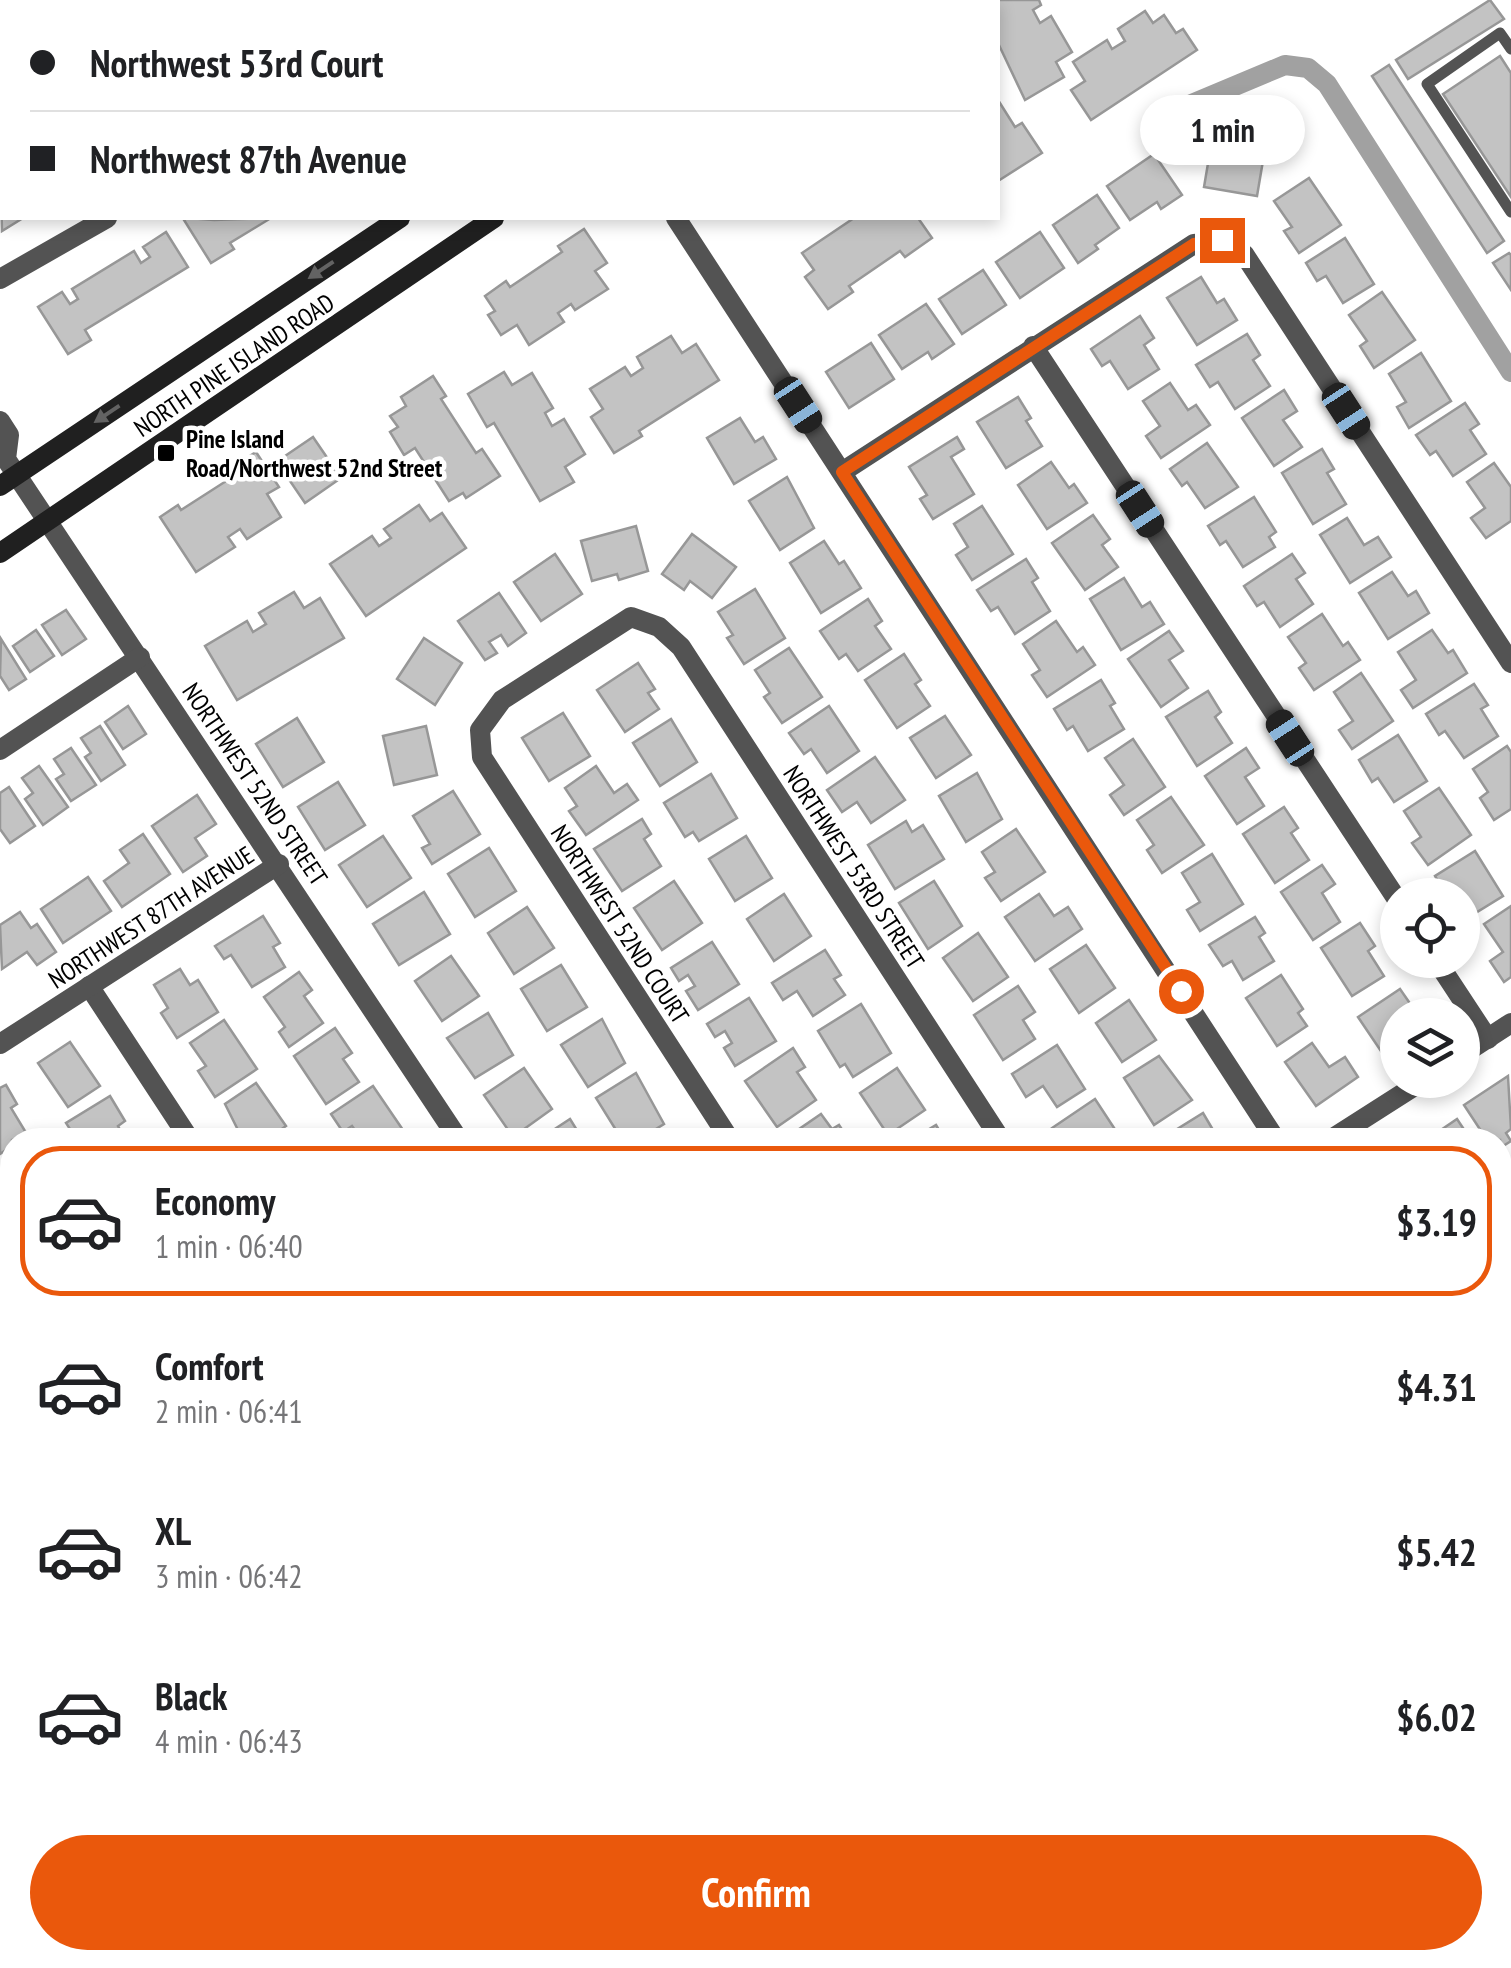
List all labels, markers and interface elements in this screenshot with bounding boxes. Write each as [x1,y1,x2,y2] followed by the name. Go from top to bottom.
[90,38,383,87] text: Northwest 53rd Court
[1140,95,1304,165] callout: 1 min
[1190,109,1255,151] text: 1 min
[90,134,407,183] text: Northwest 87th Avenue
[1200,218,1245,263] route end
[308,261,335,279] one-way arrow
[128,286,340,444] street label: NORTH PINE ISLAND ROAD
[769,372,827,438] car
[1317,378,1375,444] car
[93,404,121,423] one-way arrow
[186,423,443,484] place label: Pine Island Road/Northwest 52nd Street
[155,442,177,464] marker: Pine Island Road/Northwest 52nd Street
[1111,476,1169,542] car
[175,677,335,891] street label: NORTHWEST 52ND STREET
[1261,705,1319,771] car
[776,759,932,975] street label: NORTHWEST 53RD STREET
[544,819,696,1029] street label: NORTHWEST 52ND COURT
[42,839,260,995] street label: NORTHWEST 87TH AVENUE
[1380,878,1480,1098] map controls
[1380,878,1480,978] button: locate
[1159,969,1204,1014] route start
[1380,998,1480,1098] button: layers
[35,1176,125,1266] icon: car
[155,1176,275,1225] text: Economy
[1396,1197,1477,1246] text: $3.19
[155,1225,303,1267] text: 1 min · 06:40
[35,1341,125,1431] icon: car
[155,1341,264,1390] text: Comfort
[1396,1362,1477,1411] text: $4.31
[155,1390,303,1432] text: 2 min · 06:41
[35,1506,125,1596] icon: car
[155,1506,191,1555] text: XL
[1396,1527,1477,1576] text: $5.42
[155,1555,303,1597] text: 3 min · 06:42
[35,1671,125,1761] icon: car
[155,1671,228,1720] text: Black
[1396,1692,1477,1741] text: $6.02
[155,1720,303,1762] text: 4 min · 06:43
[30,1835,1482,1950] button: Confirm

